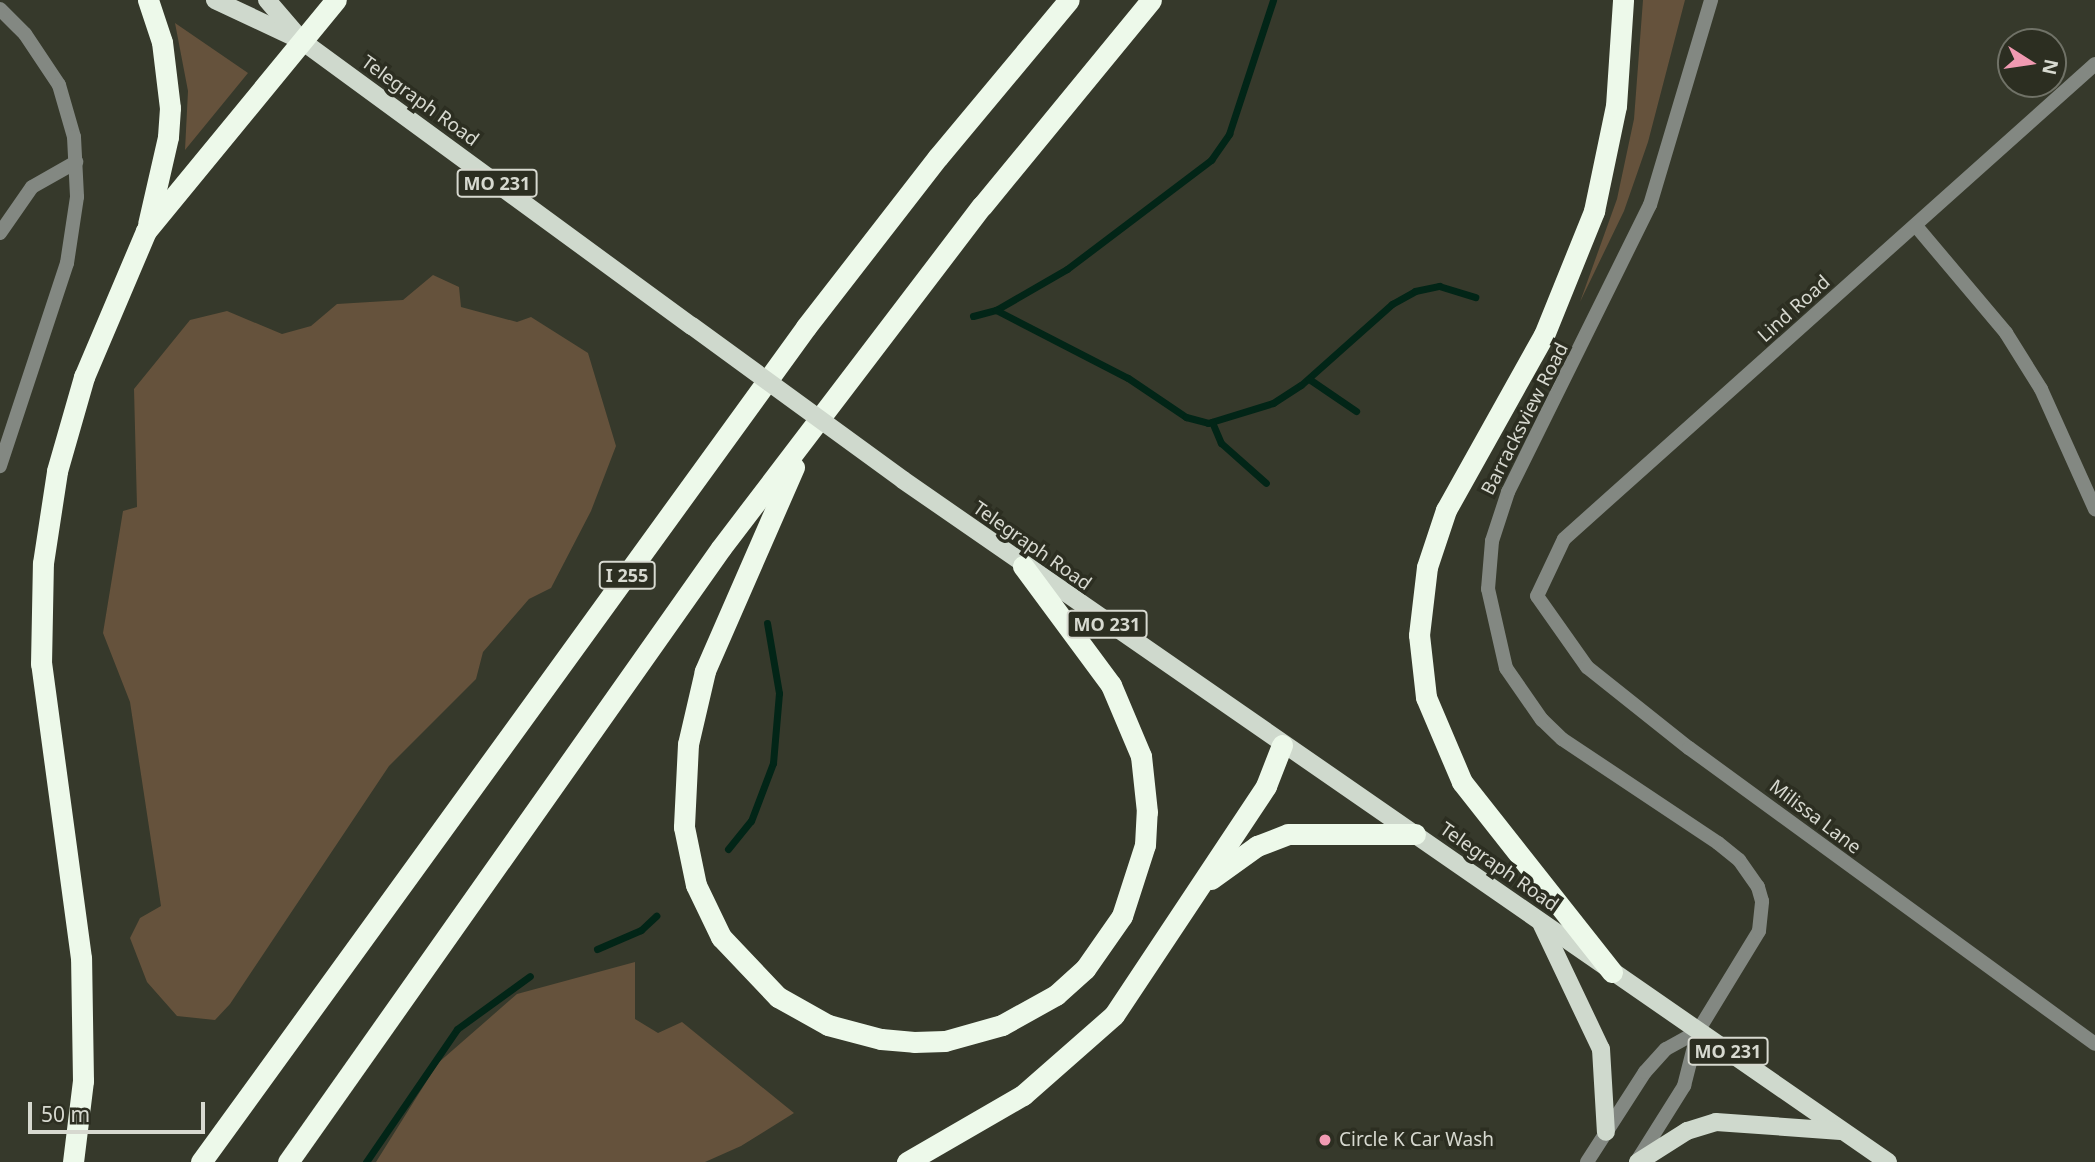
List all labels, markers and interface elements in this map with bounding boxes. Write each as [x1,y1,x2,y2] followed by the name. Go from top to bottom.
[1997,28,2067,98] north arrow
[357,51,483,151] street label: Telegraph Road
[2036,57,2065,77] text: N
[455,168,539,198] road number: MO 231
[1753,271,1835,347] street label: Lind Road
[1477,339,1573,499] street label: Barracksview Road
[968,497,1096,595] street label: Telegraph Road
[597,560,657,590] road number: I 255
[1065,610,1149,638] road number: MO 231
[1765,775,1865,859] street label: Milissa Lane
[1435,818,1563,916] street label: Telegraph Road
[1686,1036,1770,1066] road number: MO 231
[32,1088,208,1132] scale bar
[41,1100,90,1128] text: 50 m
[1339,1129,1494,1151] place label: Circle K Car Wash
[1317,1132,1333,1148] marker: Circle K Car Wash

